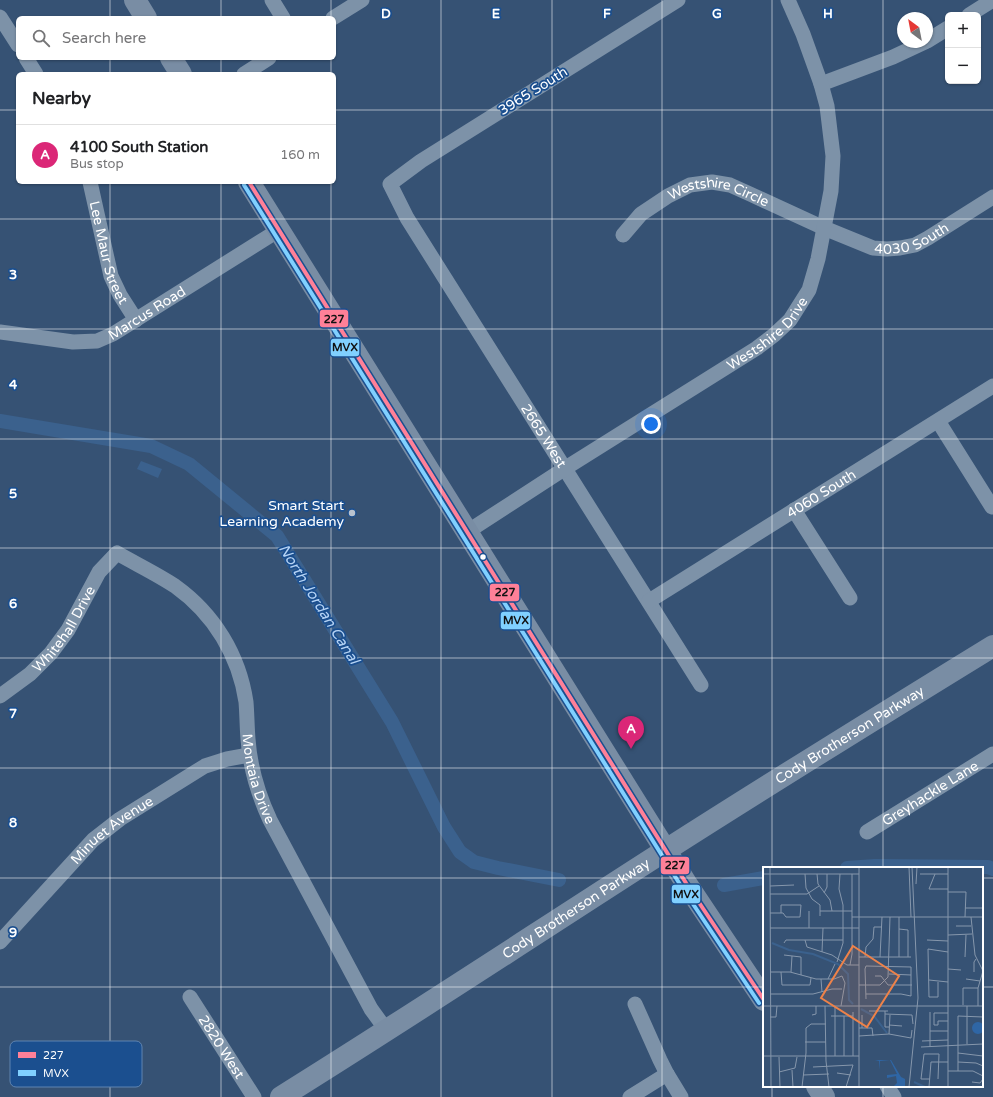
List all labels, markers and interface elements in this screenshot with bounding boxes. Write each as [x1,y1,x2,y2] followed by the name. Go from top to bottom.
[381,6,391,22] text: D
[492,6,500,22] text: E
[603,6,611,22] text: F
[712,6,722,22] text: G
[823,6,833,22] text: H
[897,12,933,48] north arrow
[945,12,981,84] map controls
[945,12,981,48] button: +
[16,16,336,60] search box
[30,27,52,49] icon: search
[62,29,146,47] text: Search here
[945,48,981,84] button: −
[495,63,571,119] street label: 3965 South
[32,88,91,109] text: Nearby
[70,138,208,156] text: 4100 South Station
[40,147,50,163] text: A
[280,147,320,163] text: 160 m
[70,156,124,172] text: Bus stop
[665,173,772,210] street label: Westshire Circle
[86,199,132,308] street label: Lee Maur Street
[874,219,952,258] street label: 4030 South
[9,267,17,283] text: 3
[105,282,189,343] street label: Marcus Road
[723,293,811,373] street label: Westshire Drive
[319,309,349,328] line badge: 227
[324,313,344,326] text: 227
[330,338,360,357] line badge: MVX
[332,341,359,354] text: MVX
[9,377,18,393] text: 4
[518,400,571,471] street label: 2665 West
[641,414,661,434] your location
[783,465,859,521] street label: 4060 South
[9,486,17,502] text: 5
[219,497,345,530] place label: Smart Start Learning Academy
[347,508,357,518] marker: Smart Start Learning Academy
[275,541,364,669] water label: North Jordan Canal
[478,552,488,562] unlabelled marker
[28,583,99,676] street label: Whitehall Drive
[489,583,520,602] line badge: 227
[495,586,515,599] text: 227
[9,596,17,612] text: 6
[500,611,531,630] line badge: MVX
[503,614,530,627] text: MVX
[772,682,927,787] street label: Cody Brotherson Parkway
[9,706,17,722] text: 7
[618,716,644,749] pin: A
[239,733,279,826] street label: Montaia Drive
[879,757,981,829] street label: Greyhackle Lane
[67,792,156,868] street label: Minuet Avenue
[9,815,17,831] text: 8
[499,854,653,962] street label: Cody Brotherson Parkway
[660,856,690,875] line badge: 227
[665,859,685,872] text: 227
[763,867,983,1087] inset map
[671,884,701,904] line badge: MVX
[673,888,700,901] text: MVX
[9,925,17,941] text: 9
[195,1012,249,1082] street label: 2820 West
[10,1041,142,1087] legend
[43,1049,64,1062] text: 227
[43,1067,69,1080] text: MVX

